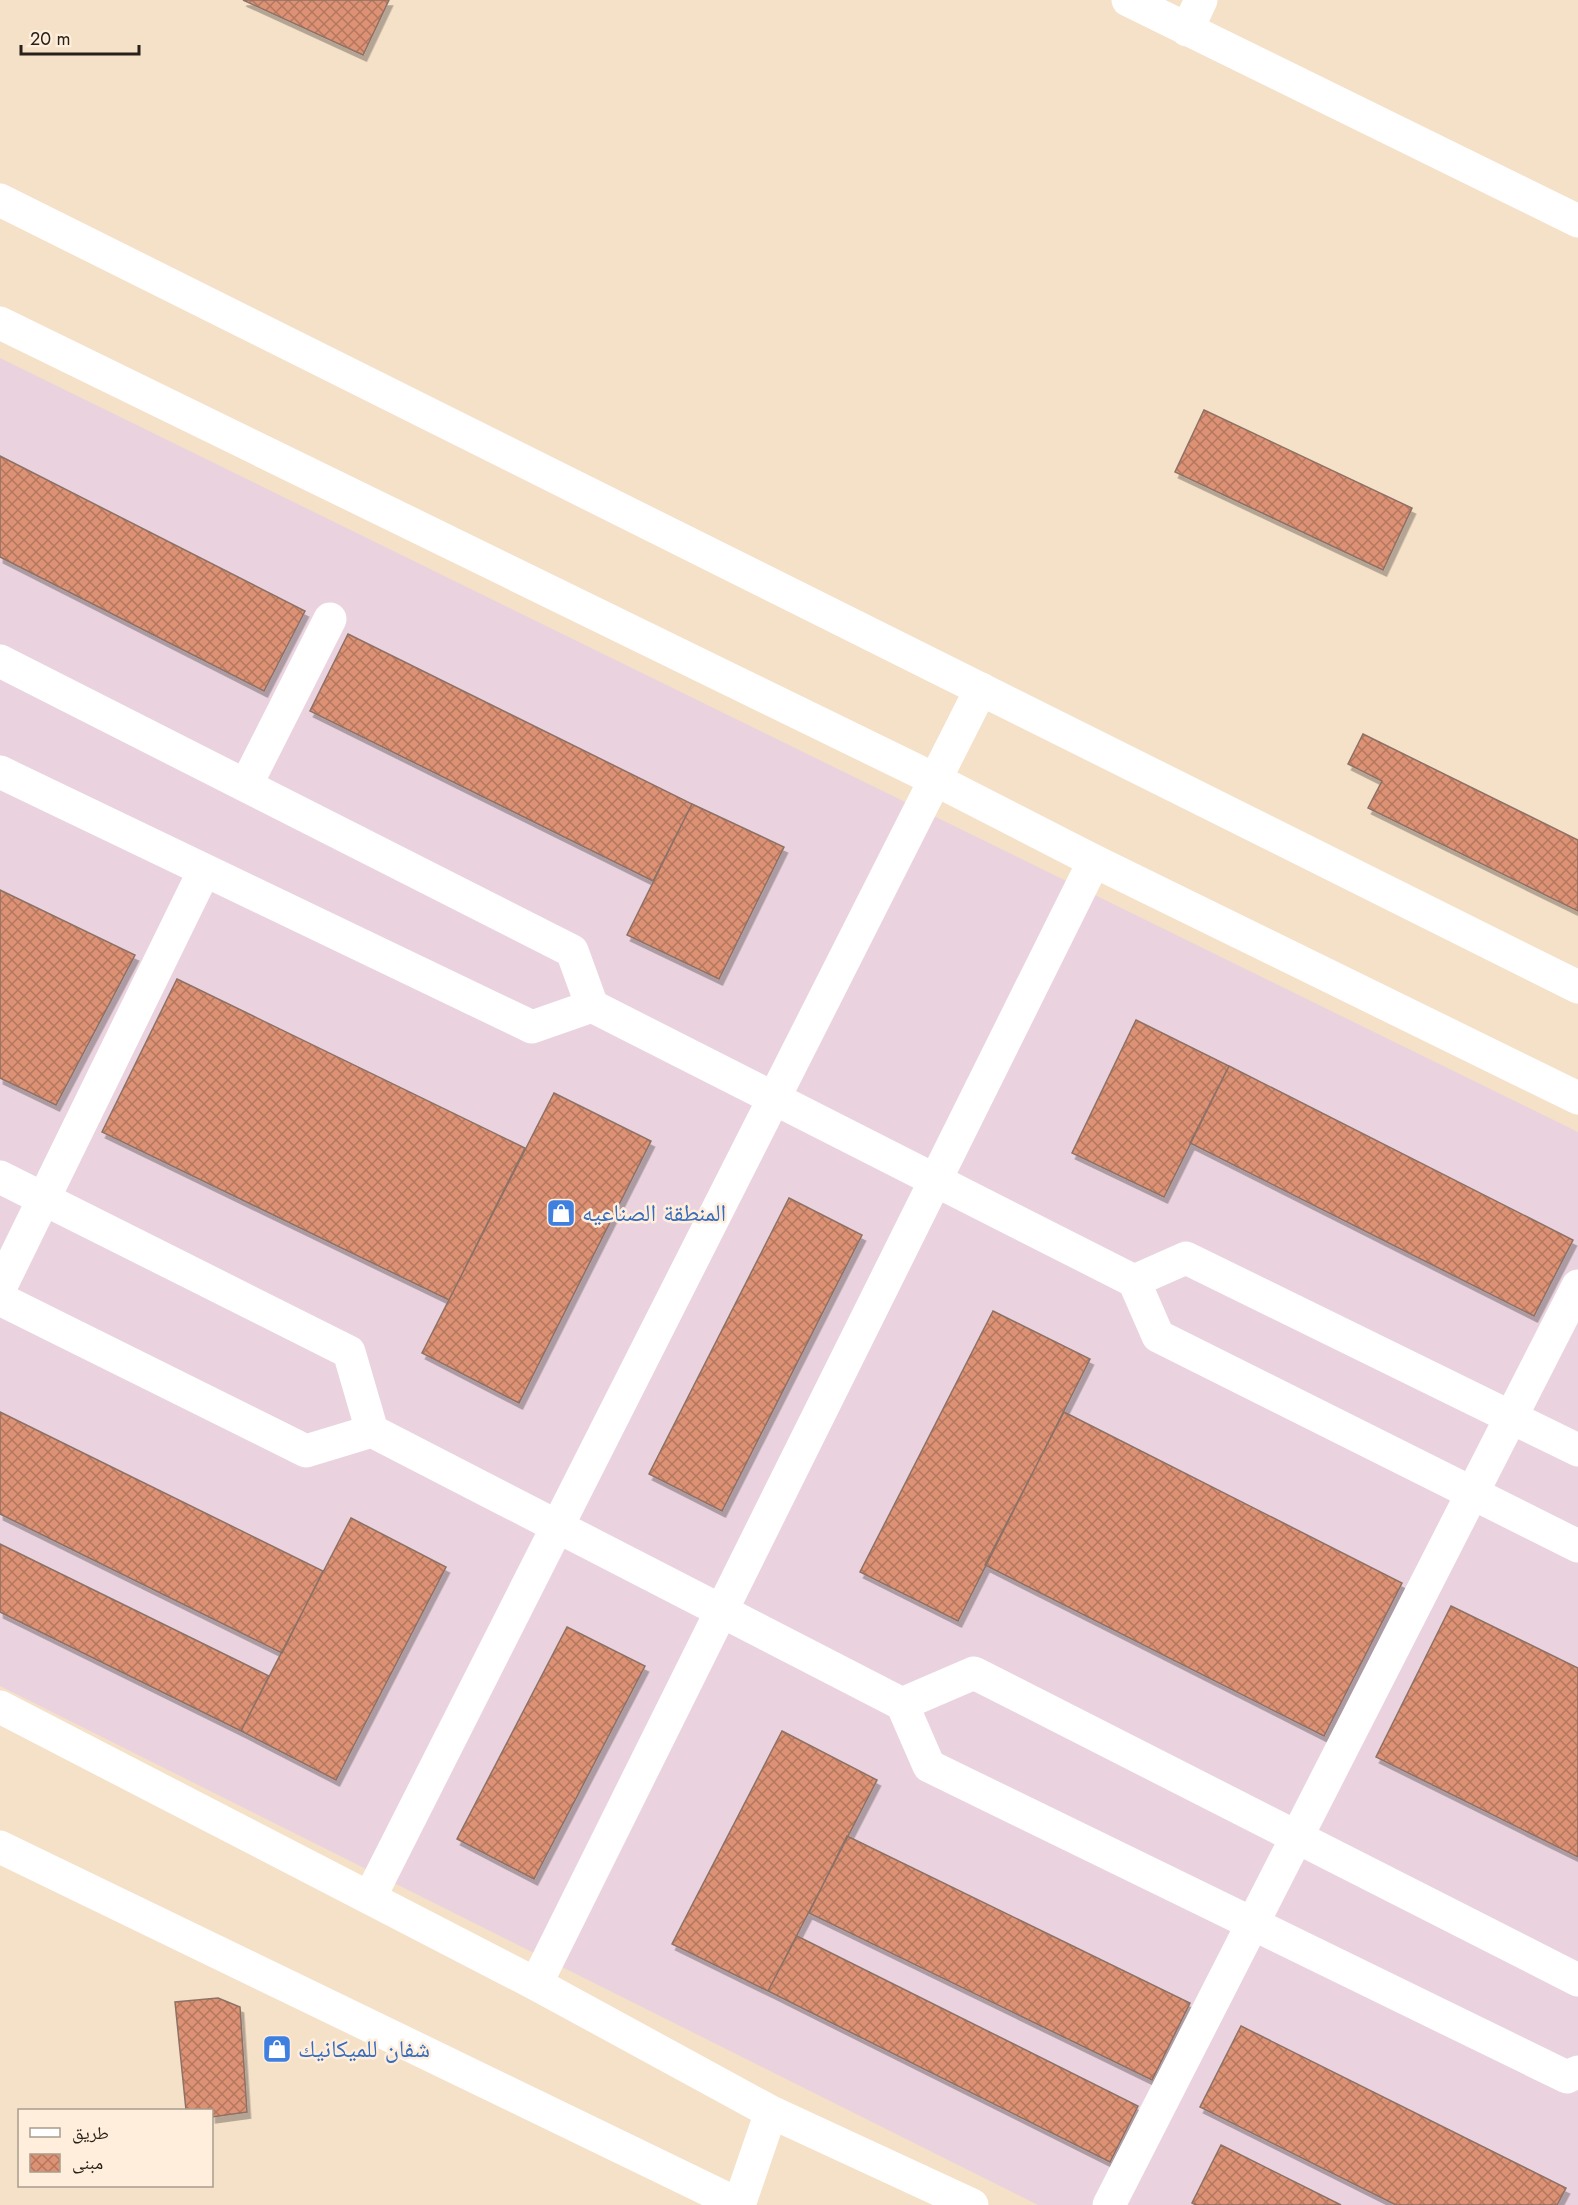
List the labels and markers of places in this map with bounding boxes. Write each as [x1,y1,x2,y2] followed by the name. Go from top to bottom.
[582,1195,726,1230] place label: المنطقة الصناعيه
[545,1197,577,1229] shop icon: المنطقة الصناعيه
[298,2031,430,2066] place label: شفان للميكانيك
[261,2033,293,2065] shop icon: شفان للميكانيك

